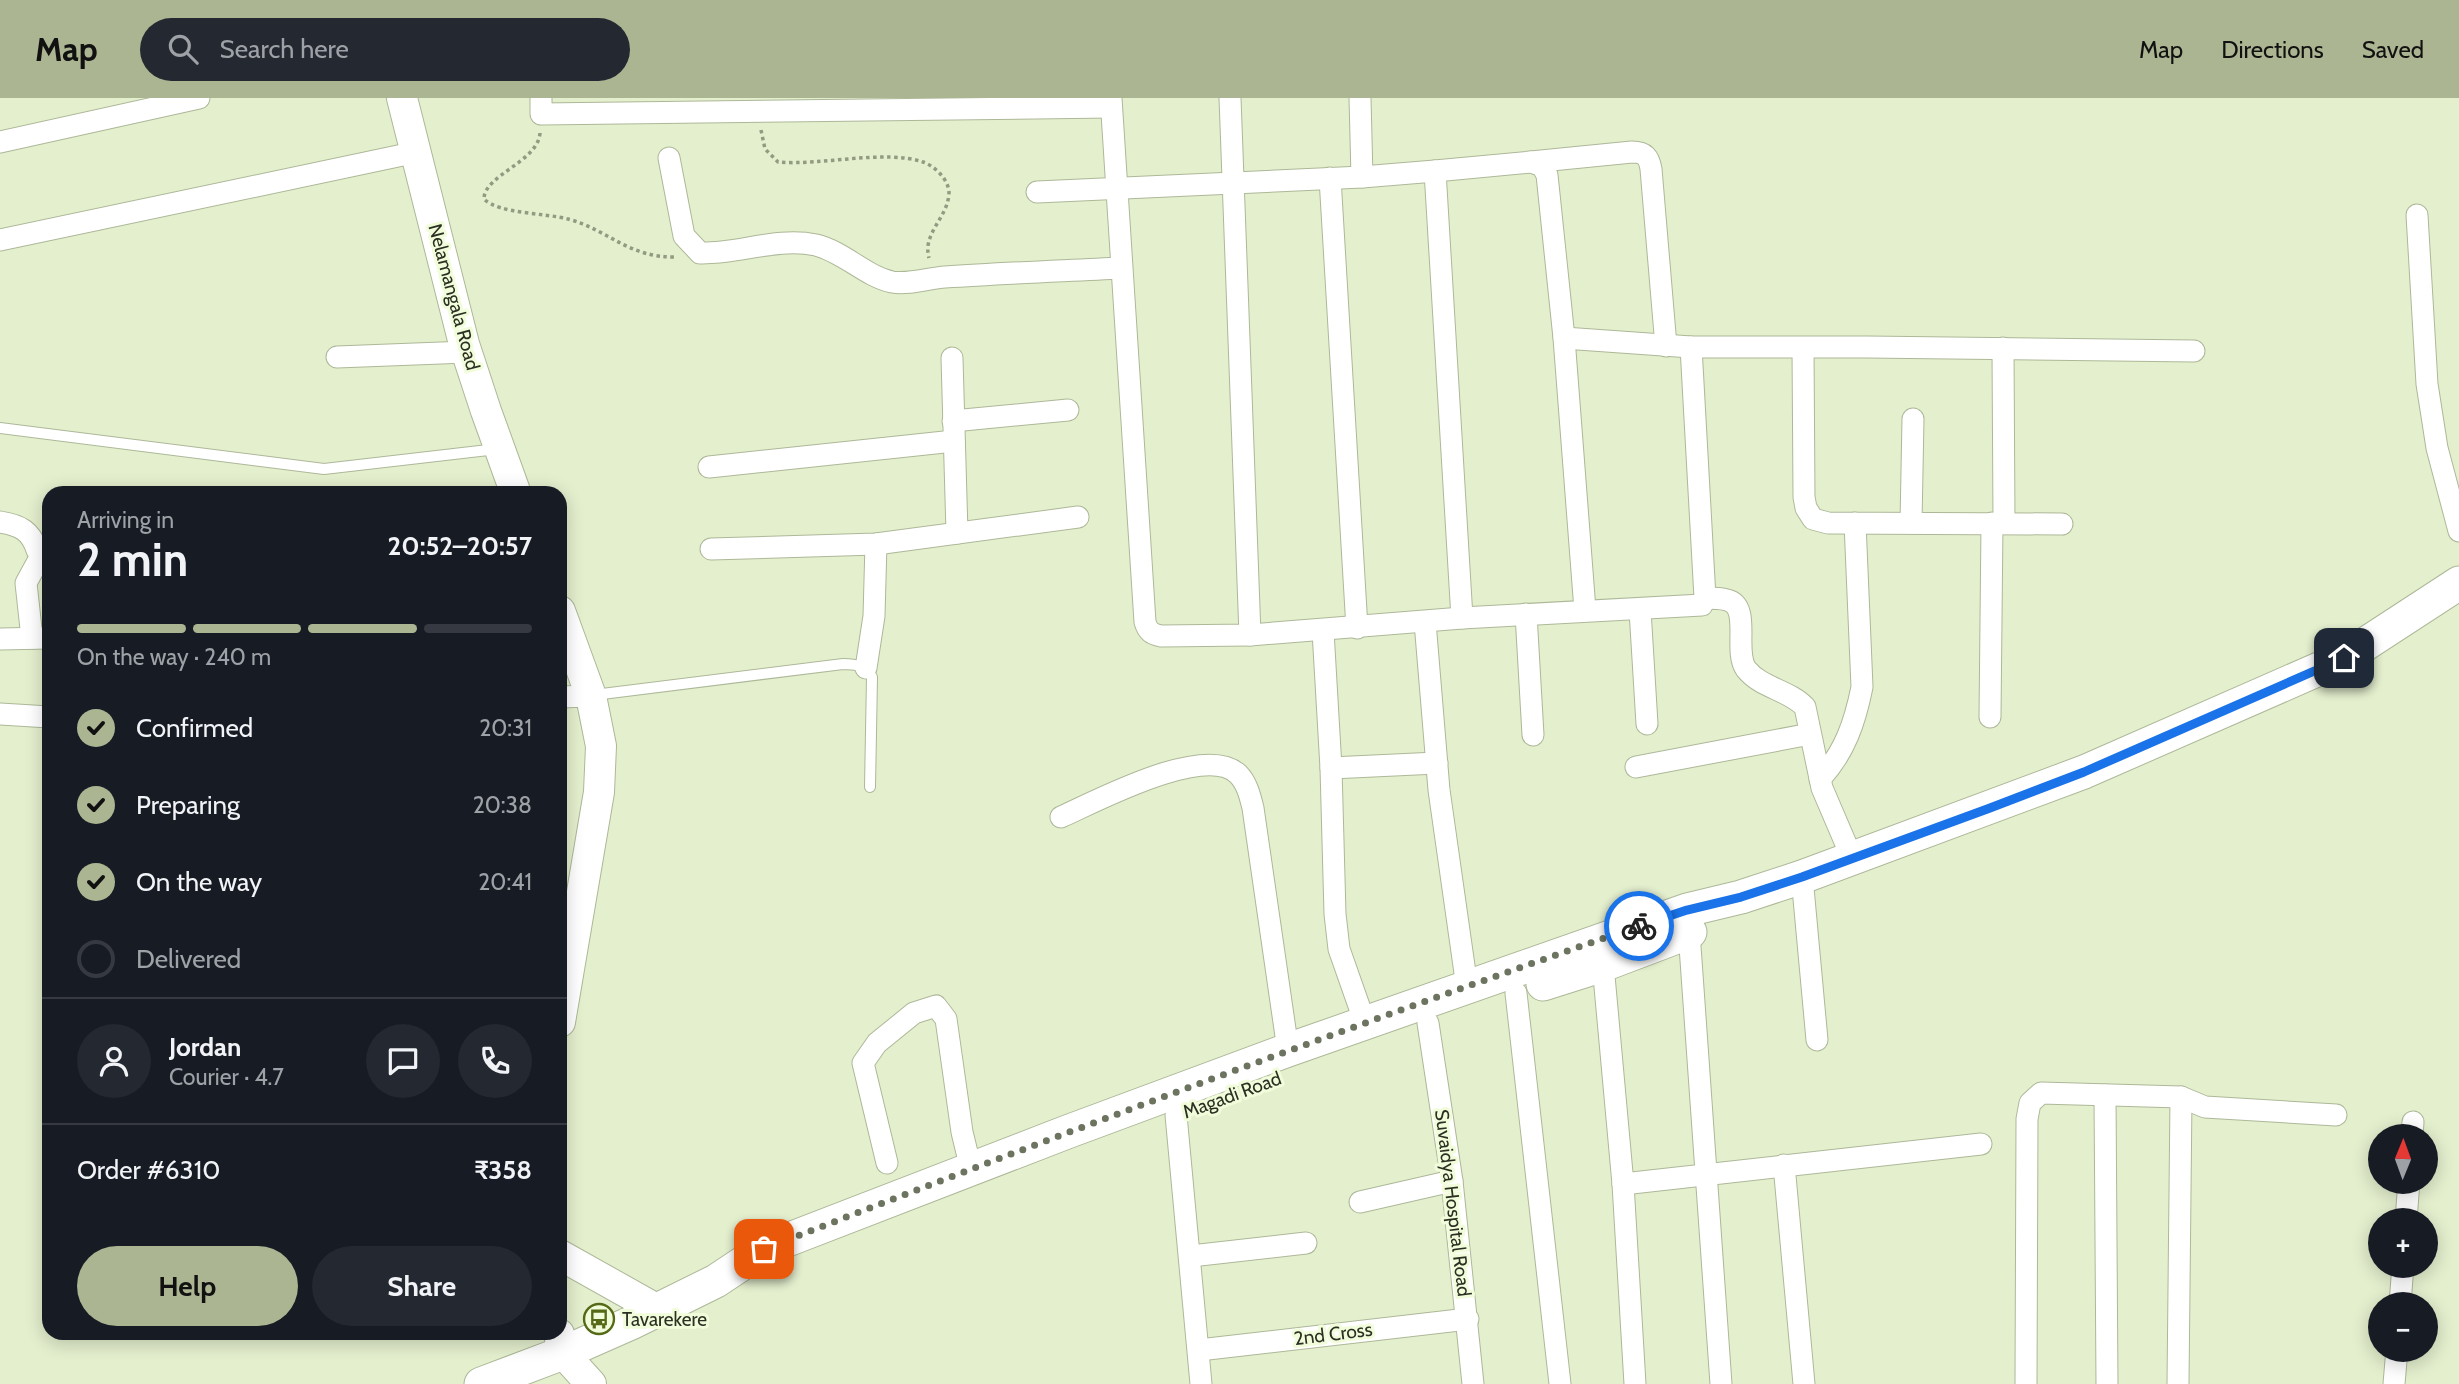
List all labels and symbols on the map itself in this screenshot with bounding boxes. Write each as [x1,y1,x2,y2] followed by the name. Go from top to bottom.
[423,221,485,373] street label: Nelamangala Road
[2314,628,2374,688] pin
[1604,891,1674,961] courier
[1180,1067,1284,1123] street label: Magadi Road
[1430,1108,1476,1298] street label: Suvaidya Hospital Road
[2368,1124,2438,1194] north arrow
[734,1219,794,1279] pin
[582,1302,616,1336] bus stop icon: Tavarekere
[622,1308,707,1331] place label: Tavarekere
[1292,1318,1374,1350] street label: 2nd Cross

